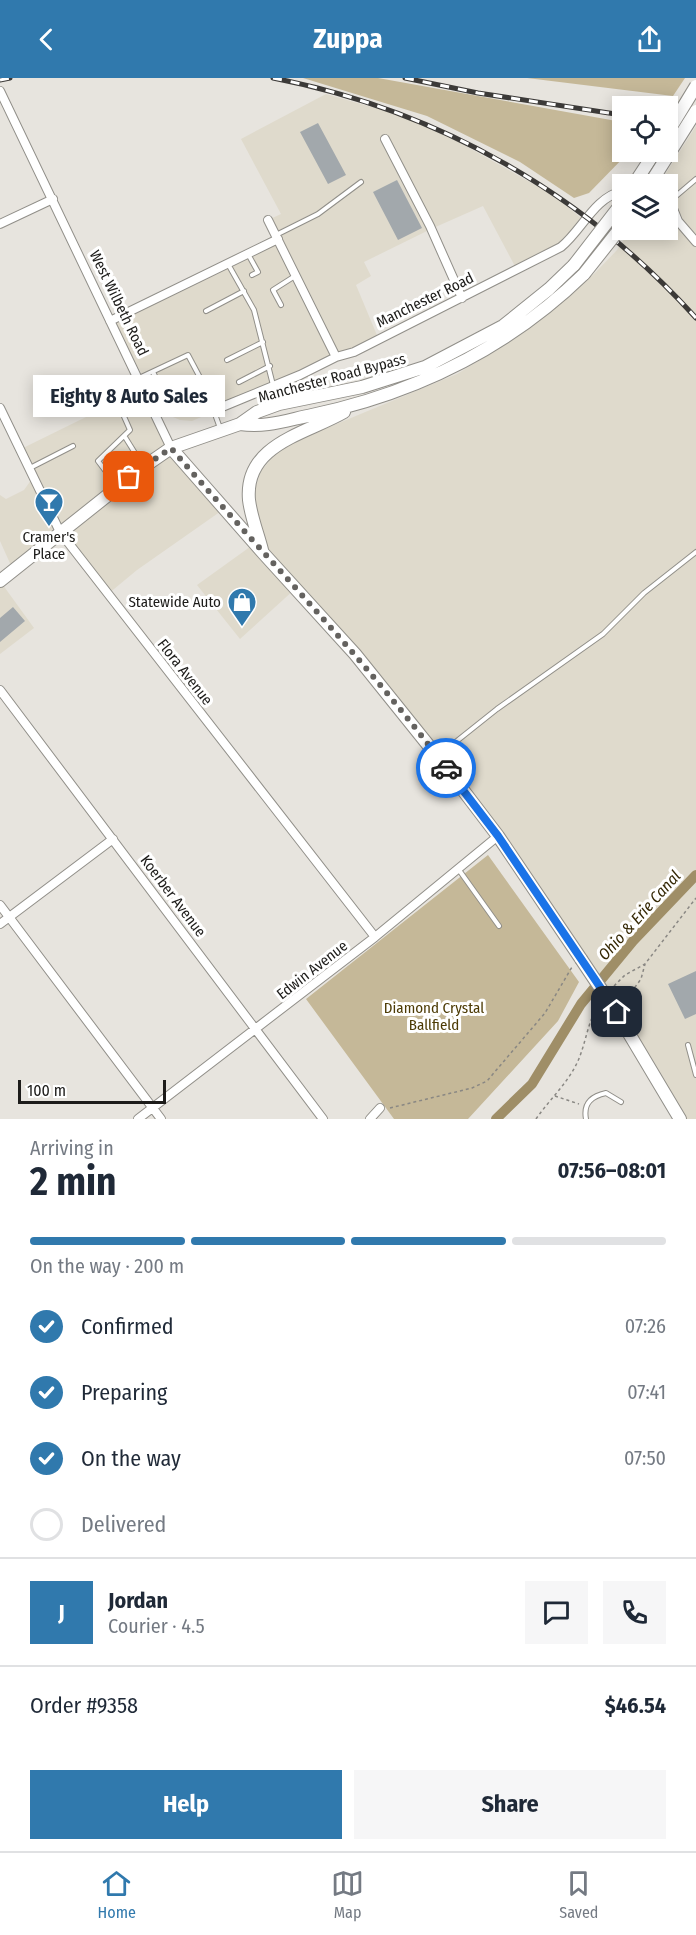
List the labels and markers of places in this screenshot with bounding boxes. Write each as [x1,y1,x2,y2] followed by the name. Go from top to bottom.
[33,375,225,417] callout: Eighty 8 Auto Sales
[103,451,154,502] pin
[33,486,65,528] bar icon: Cramer's Place
[22,528,76,563] place label: Cramer's Place
[226,586,258,628] shop icon: Statewide Auto
[128,593,221,611] place label: Statewide Auto
[591,986,642,1037] pin

